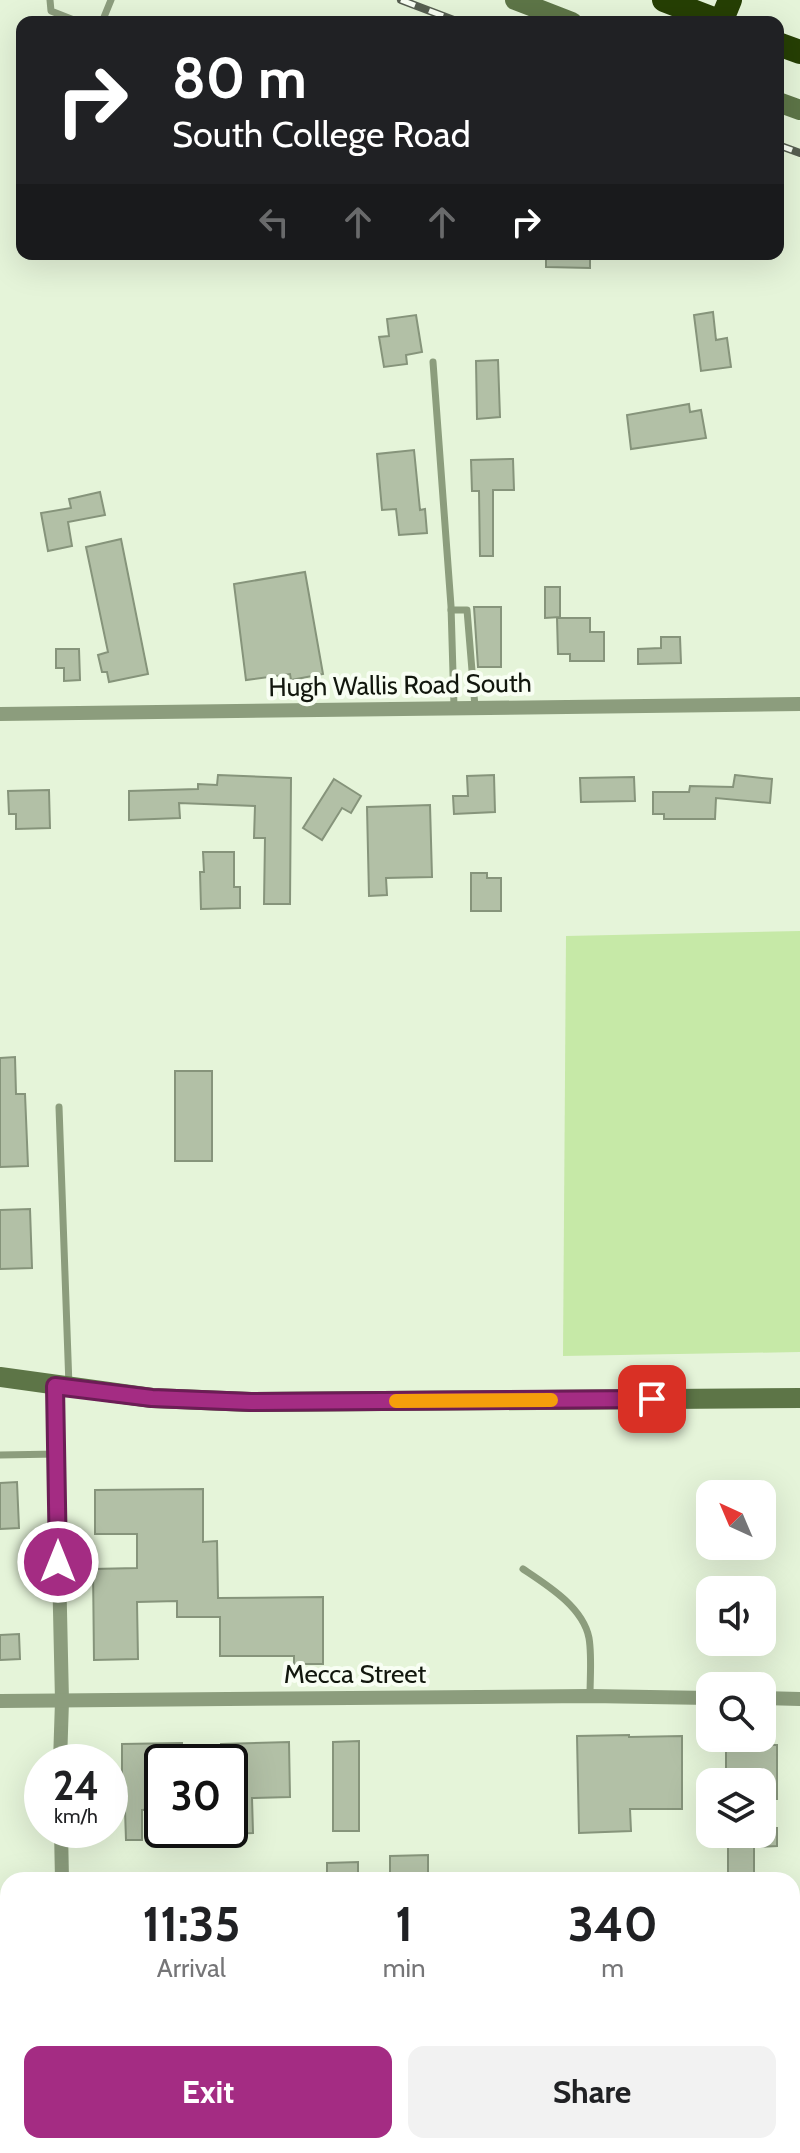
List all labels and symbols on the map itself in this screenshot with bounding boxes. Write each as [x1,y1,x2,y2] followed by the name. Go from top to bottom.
[268,667,532,703] street label: Hugh Wallis Road South
[618,1365,686,1433] pin
[696,1480,776,1560] north arrow
[16,1520,100,1604] position arrow
[284,1658,427,1690] street label: Mecca Street
[144,1744,248,1848] speed limit sign: 30

